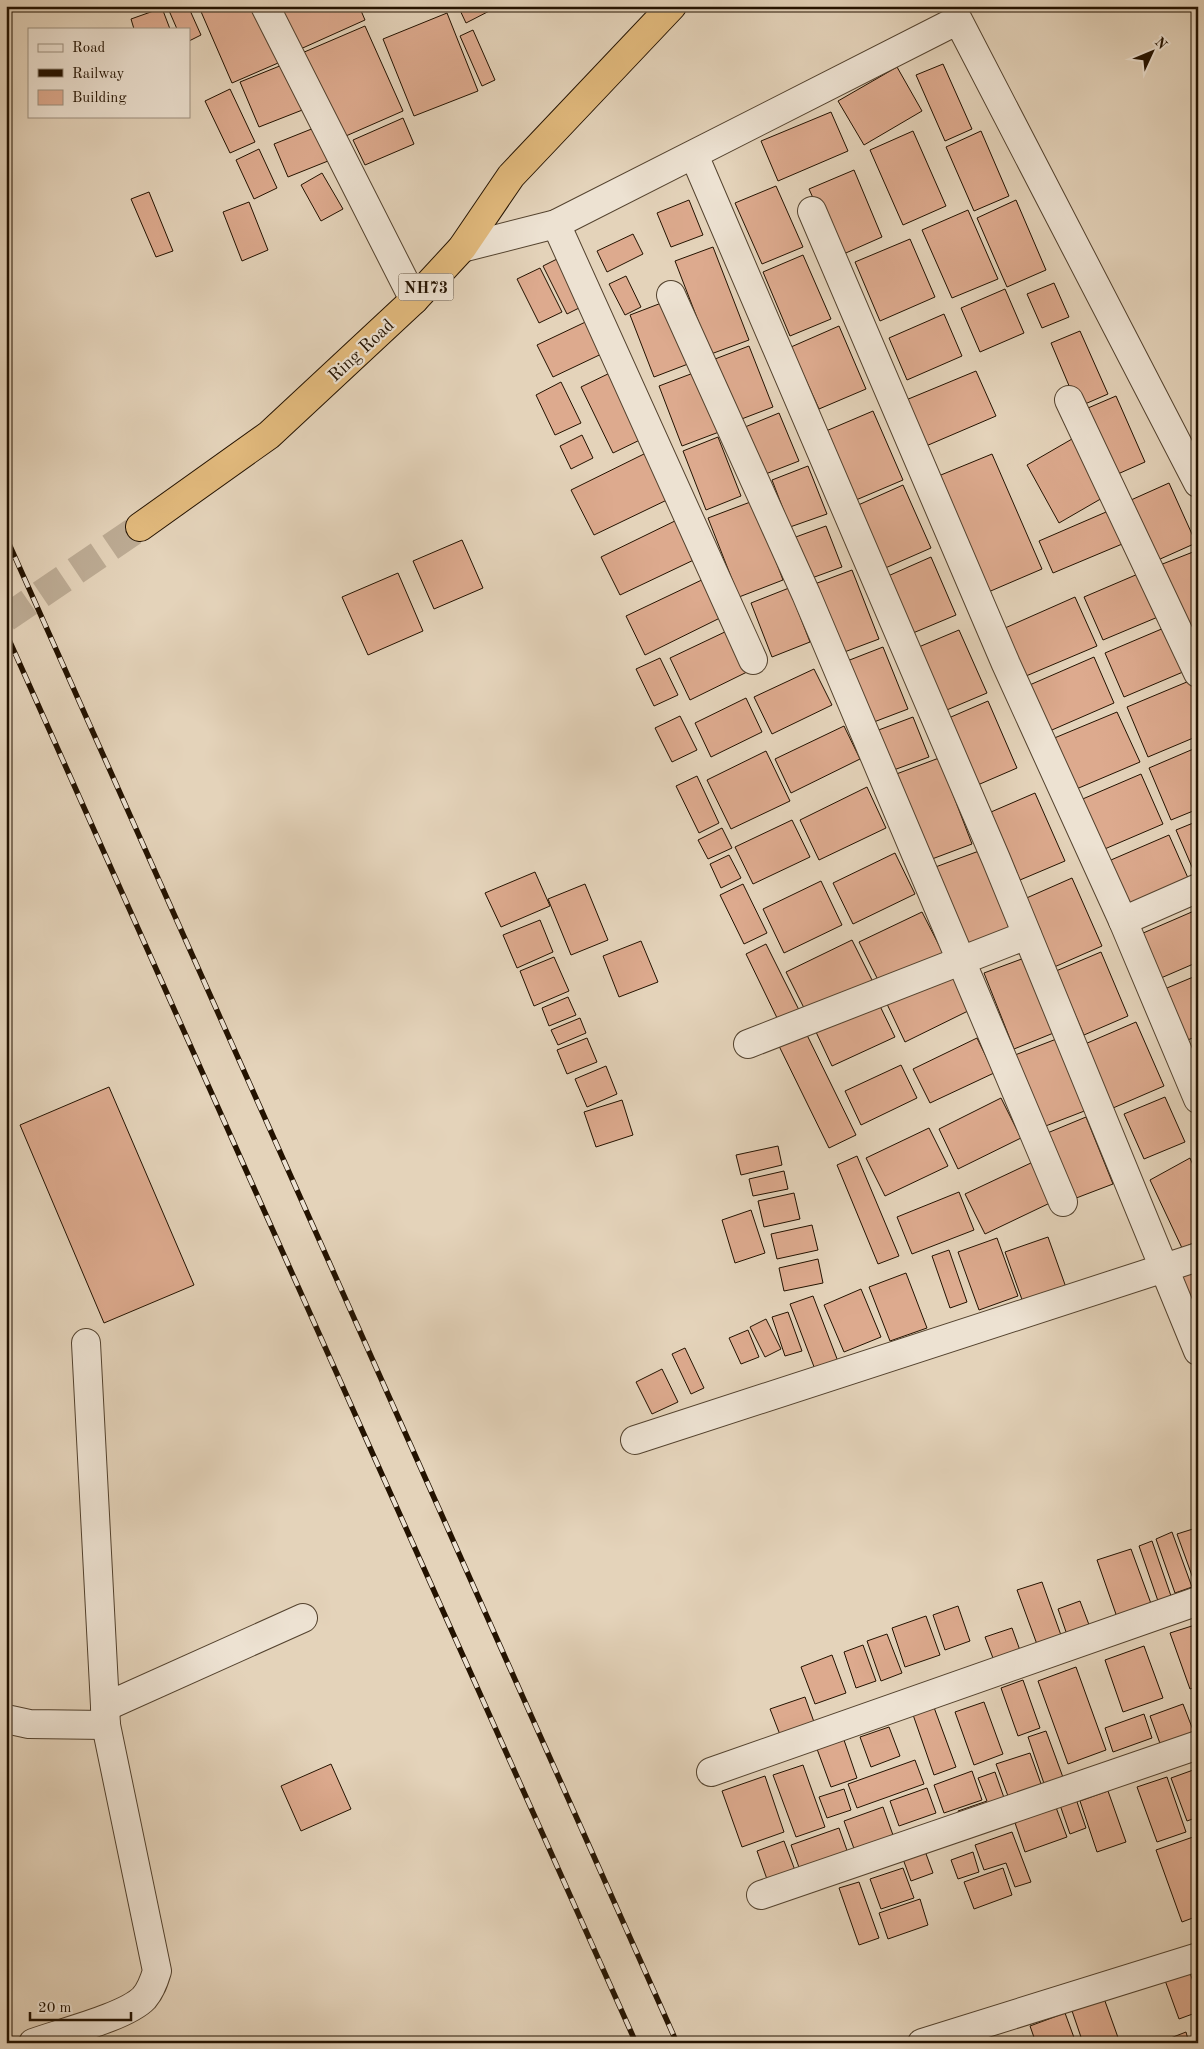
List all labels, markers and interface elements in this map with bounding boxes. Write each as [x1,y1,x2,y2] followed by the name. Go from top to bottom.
[28,28,190,118] legend
[1126,28,1176,78] north arrow
[1152,35,1170,53] text: N
[72,41,106,56] text: Road
[72,67,125,82] text: Railway
[72,91,127,106] text: Building
[398,274,454,300] road number: NH73
[325,316,398,385] street label: Ring Road
[30,1989,131,2021] scale bar
[38,2001,72,2016] text: 20 m

